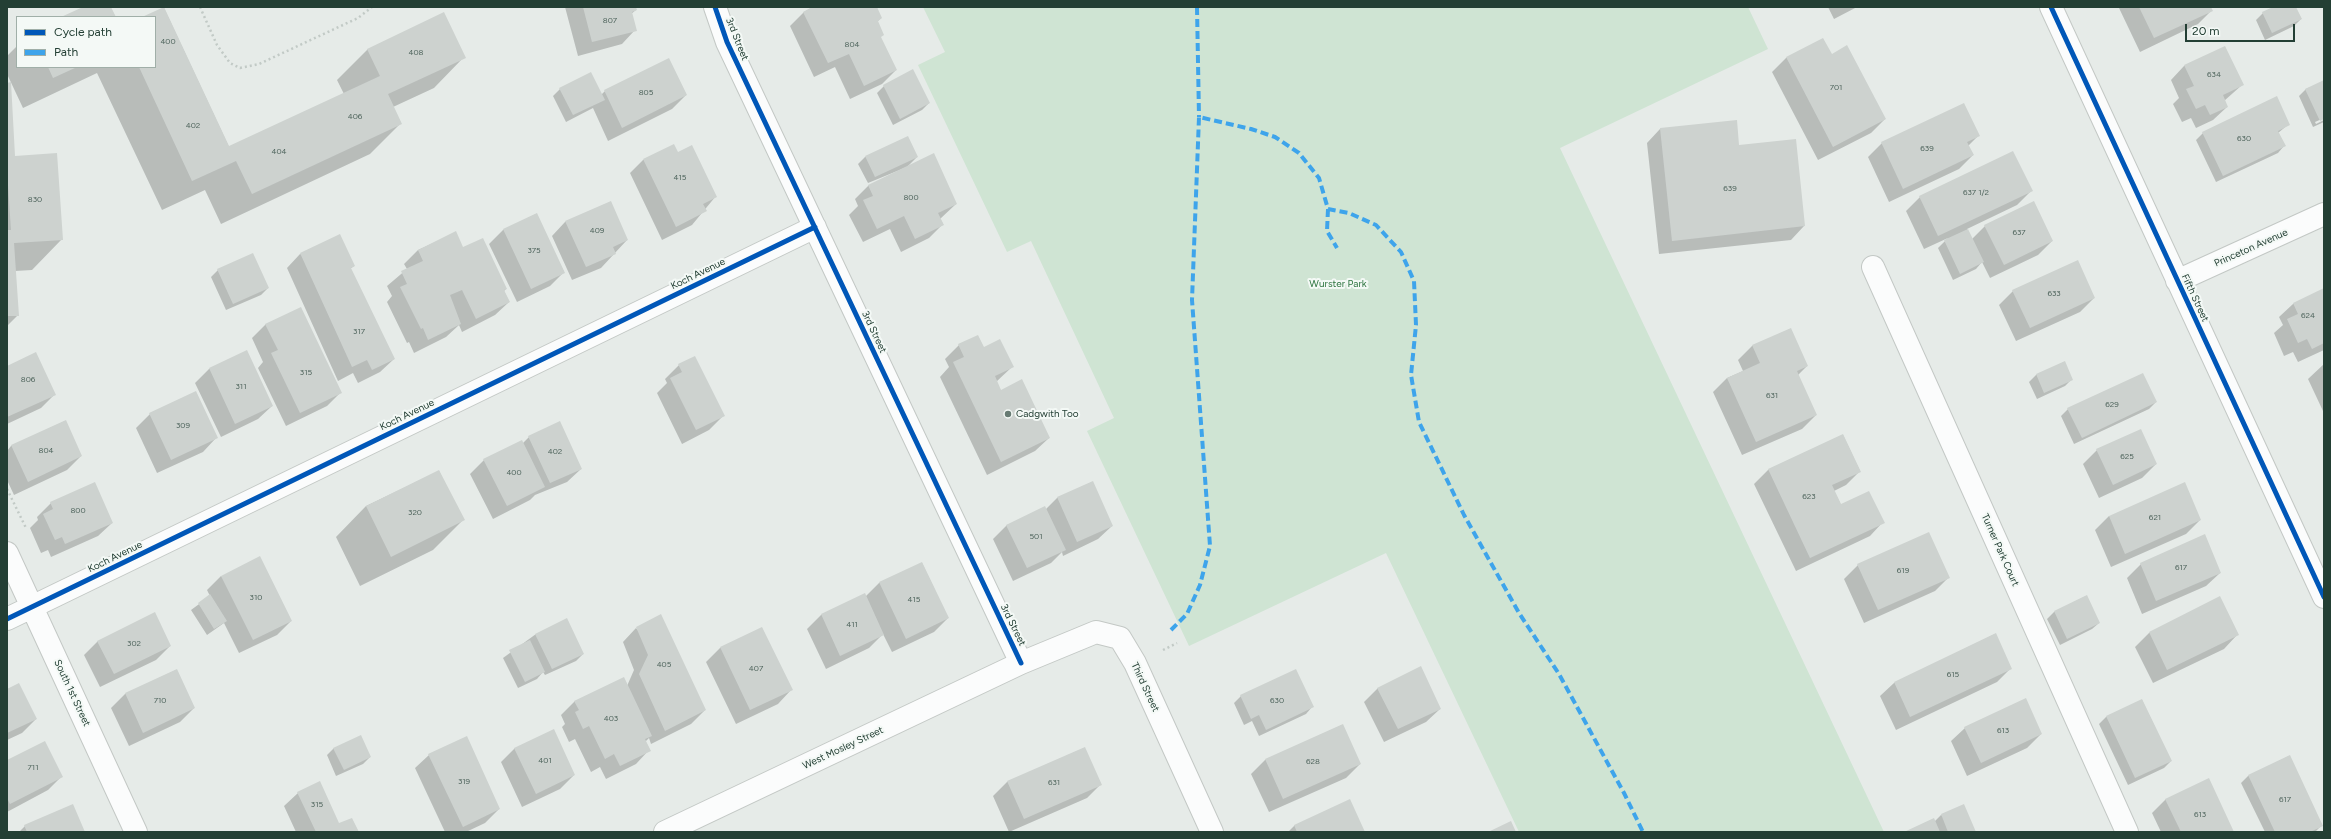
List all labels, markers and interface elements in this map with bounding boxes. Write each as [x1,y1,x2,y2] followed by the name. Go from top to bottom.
[16,16,156,68] legend
[603,16,617,26] house number: 807
[723,16,751,62] street label: 3rd Street
[2187,16,2297,42] scale bar
[2192,24,2220,38] text: 20 m
[54,25,112,39] text: Cycle path
[160,37,176,47] house number: 400
[844,40,860,50] house number: 804
[54,45,78,59] text: Path
[408,48,424,58] house number: 408
[2207,70,2221,80] house number: 634
[1830,83,1842,93] house number: 701
[639,88,653,98] house number: 805
[348,112,362,122] house number: 406
[186,121,200,131] house number: 402
[2237,134,2251,144] house number: 630
[1920,144,1934,154] house number: 639
[271,147,287,157] house number: 404
[674,173,686,183] house number: 415
[1723,184,1737,194] house number: 639
[1963,188,1989,198] house number: 637 1/2
[903,193,919,203] house number: 800
[28,195,42,205] house number: 830
[590,226,604,236] house number: 409
[2212,226,2290,270] street label: Princeton Avenue
[2012,228,2026,238] house number: 637
[527,246,541,256] house number: 375
[669,256,727,292] street label: Koch Avenue
[2179,272,2211,324] street label: Fifth Street
[1309,278,1367,290] park label: Wurster Park
[2047,289,2061,299] house number: 633
[859,309,889,355] street label: 3rd Street
[2301,311,2315,321] house number: 624
[353,327,365,337] house number: 317
[300,368,312,378] house number: 315
[21,375,35,385] house number: 806
[236,382,246,392] house number: 311
[1766,391,1778,401] house number: 631
[378,397,436,433] street label: Koch Avenue
[2105,400,2119,410] house number: 629
[1016,408,1079,420] place label: Cadgwith Too
[1003,409,1013,419] marker: Cadgwith Too
[176,421,190,431] house number: 309
[38,446,54,456] house number: 804
[548,447,562,457] house number: 402
[2120,452,2134,462] house number: 625
[506,468,522,478] house number: 400
[1802,492,1816,502] house number: 623
[70,506,86,516] house number: 800
[408,508,422,518] house number: 320
[1979,512,2021,588] street label: Turner Park Court
[2149,513,2161,523] house number: 621
[1029,532,1043,542] house number: 501
[86,539,144,575] street label: Koch Avenue
[2175,563,2187,573] house number: 617
[1897,566,1909,576] house number: 619
[250,593,262,603] house number: 310
[908,595,920,605] house number: 415
[998,602,1028,648] street label: 3rd Street
[846,620,858,630] house number: 411
[127,639,141,649] house number: 302
[51,658,93,728] street label: South 1st Street
[657,660,671,670] house number: 405
[1128,660,1162,714] street label: Third Street
[749,664,763,674] house number: 407
[1947,670,1959,680] house number: 615
[154,696,166,706] house number: 710
[1270,696,1284,706] house number: 630
[604,714,618,724] house number: 403
[801,724,885,772] street label: West Mosley Street
[1997,726,2009,736] house number: 613
[538,756,552,766] house number: 401
[1306,757,1320,767] house number: 628
[28,763,38,773] house number: 711
[458,777,470,787] house number: 319
[1048,778,1060,788] house number: 631
[2279,795,2291,805] house number: 617
[311,800,323,810] house number: 315
[2194,810,2206,820] house number: 613

